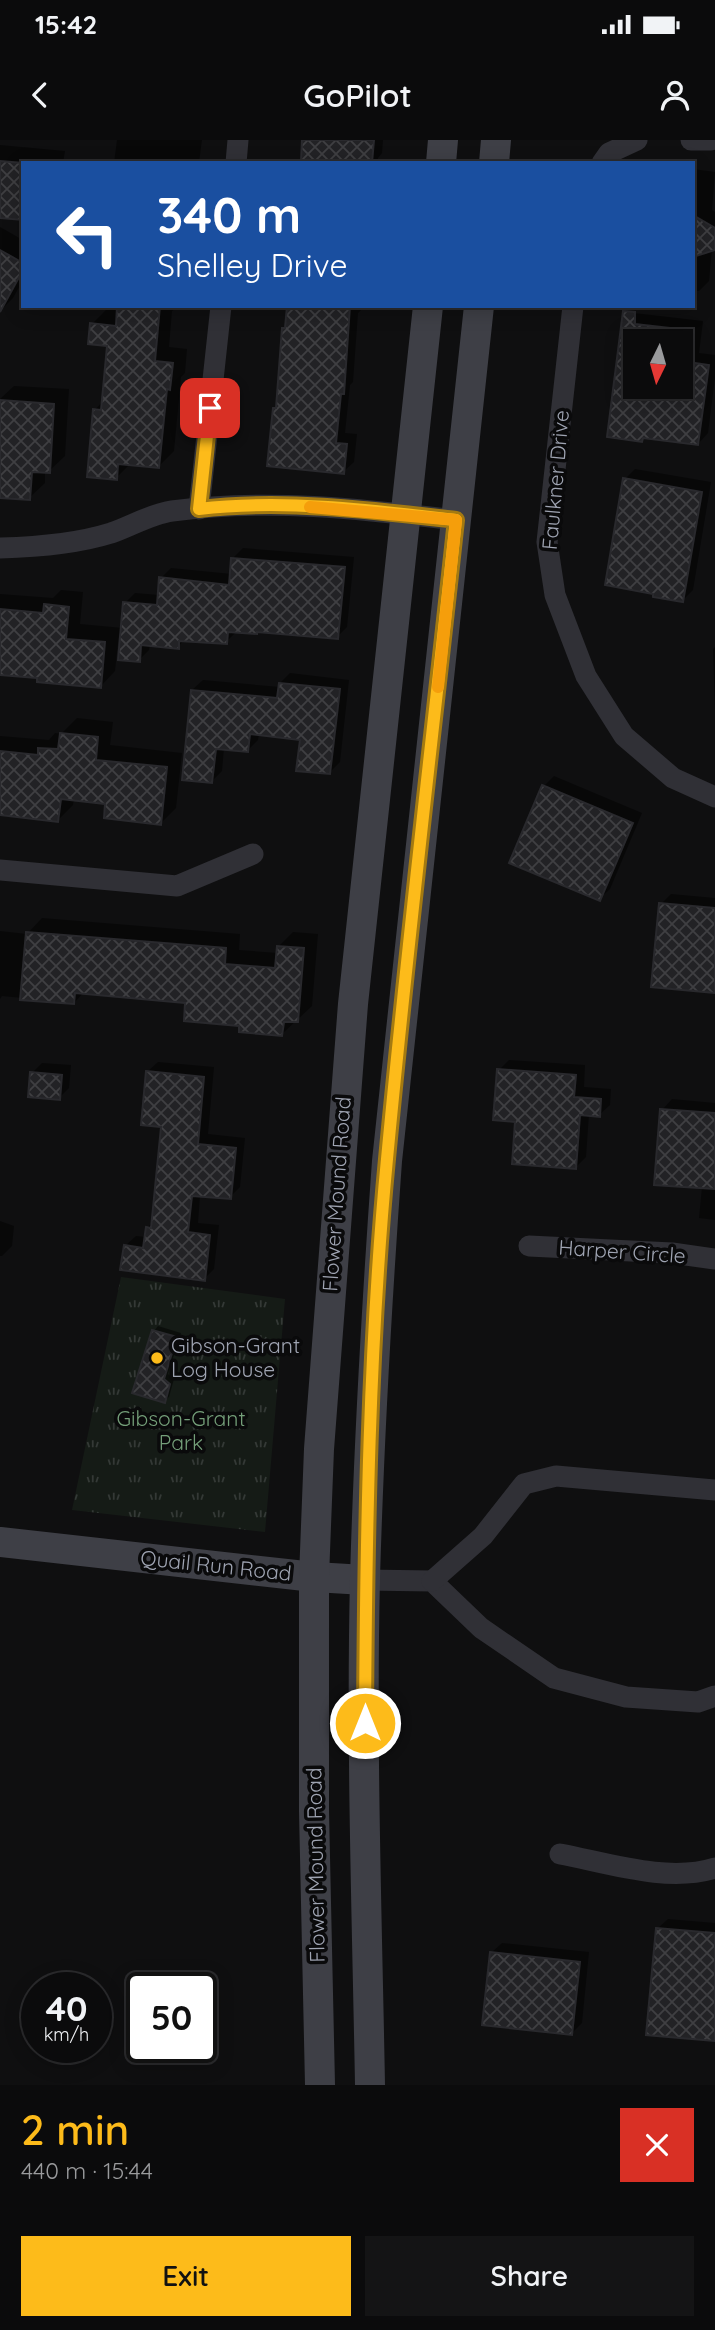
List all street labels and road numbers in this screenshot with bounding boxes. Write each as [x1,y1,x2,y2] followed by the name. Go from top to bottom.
[536,409,574,551] street label: Faulkner Drive
[316,1096,356,1292] street label: Flower Mound Road
[558,1234,687,1268] street label: Harper Circle
[139,1544,293,1586] street label: Quail Run Road
[300,1767,330,1963] street label: Flower Mound Road

